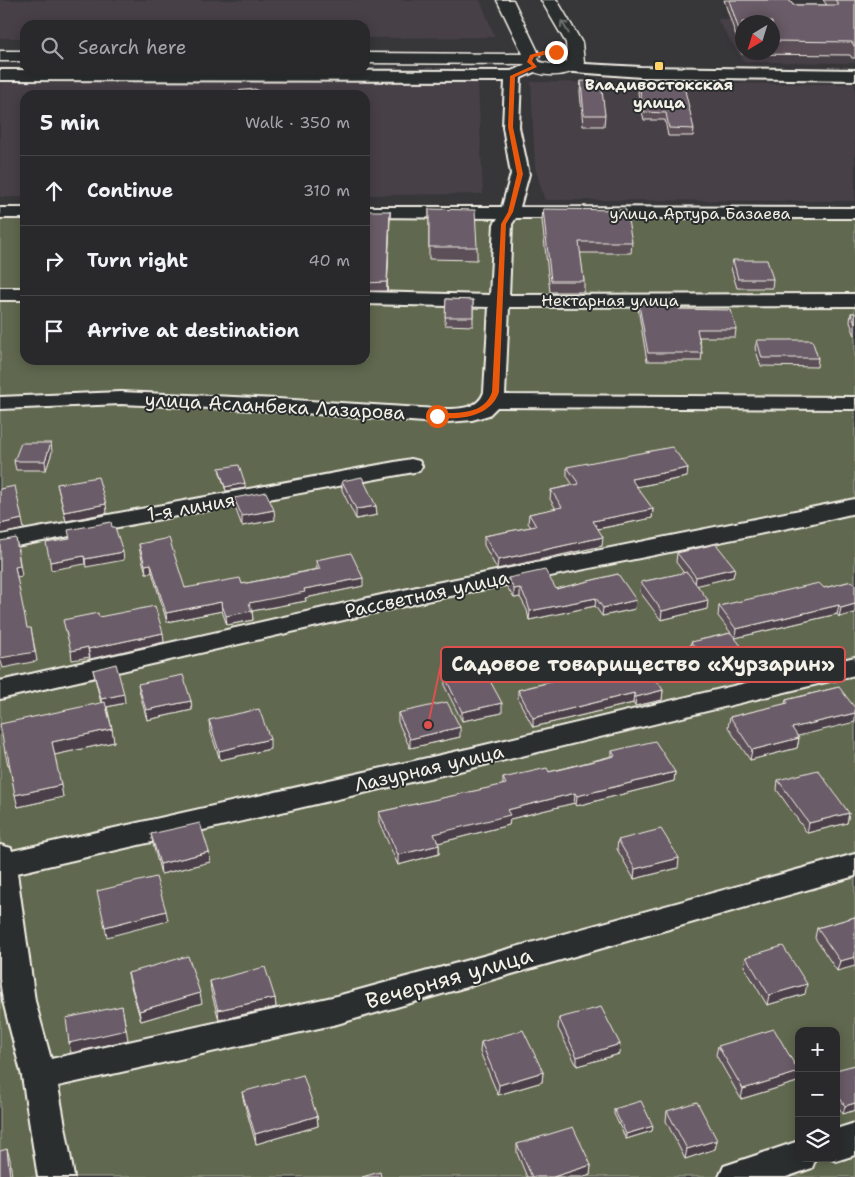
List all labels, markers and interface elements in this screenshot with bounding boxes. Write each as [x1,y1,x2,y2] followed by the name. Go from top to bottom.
[735,15,780,60] north arrow
[20,20,370,75] search box
[560,20,570,35] one-way arrow
[38,34,66,62] icon: search
[78,35,187,60] text: Search here
[545,41,568,64] route end
[653,60,665,72] marker: Владивостокская улица
[585,74,733,113] place label: Владивостокская улица
[40,109,100,137] text: 5 min
[245,112,350,133] text: Walk · 350 m
[40,177,68,205] icon: ahead
[87,178,173,203] text: Continue
[303,180,350,201] text: 310 m
[609,203,791,224] street label: улица Артура Базаева
[40,247,68,275] icon: right
[87,248,188,273] text: Turn right
[308,250,350,271] text: 40 m
[541,290,679,311] street label: Нектарная улица
[40,317,68,345] icon: arrive
[87,318,299,343] text: Arrive at destination
[144,387,406,425] street label: улица Асланбека Лазарова
[426,405,449,428] route start
[145,487,237,527] street label: 1-я линия
[343,564,512,624] street label: Рассветная улица
[441,647,845,682] callout: Садовое товарищество «Хурзарин»
[451,651,835,677] text: Садовое товарищество «Хурзарин»
[352,739,506,797] street label: Лазурная улица
[362,940,536,1016] street label: Вечерняя улица
[795,1027,840,1162] map controls
[795,1027,840,1072] button: +
[795,1072,840,1117] button: −
[795,1117,840,1162] button: layers

